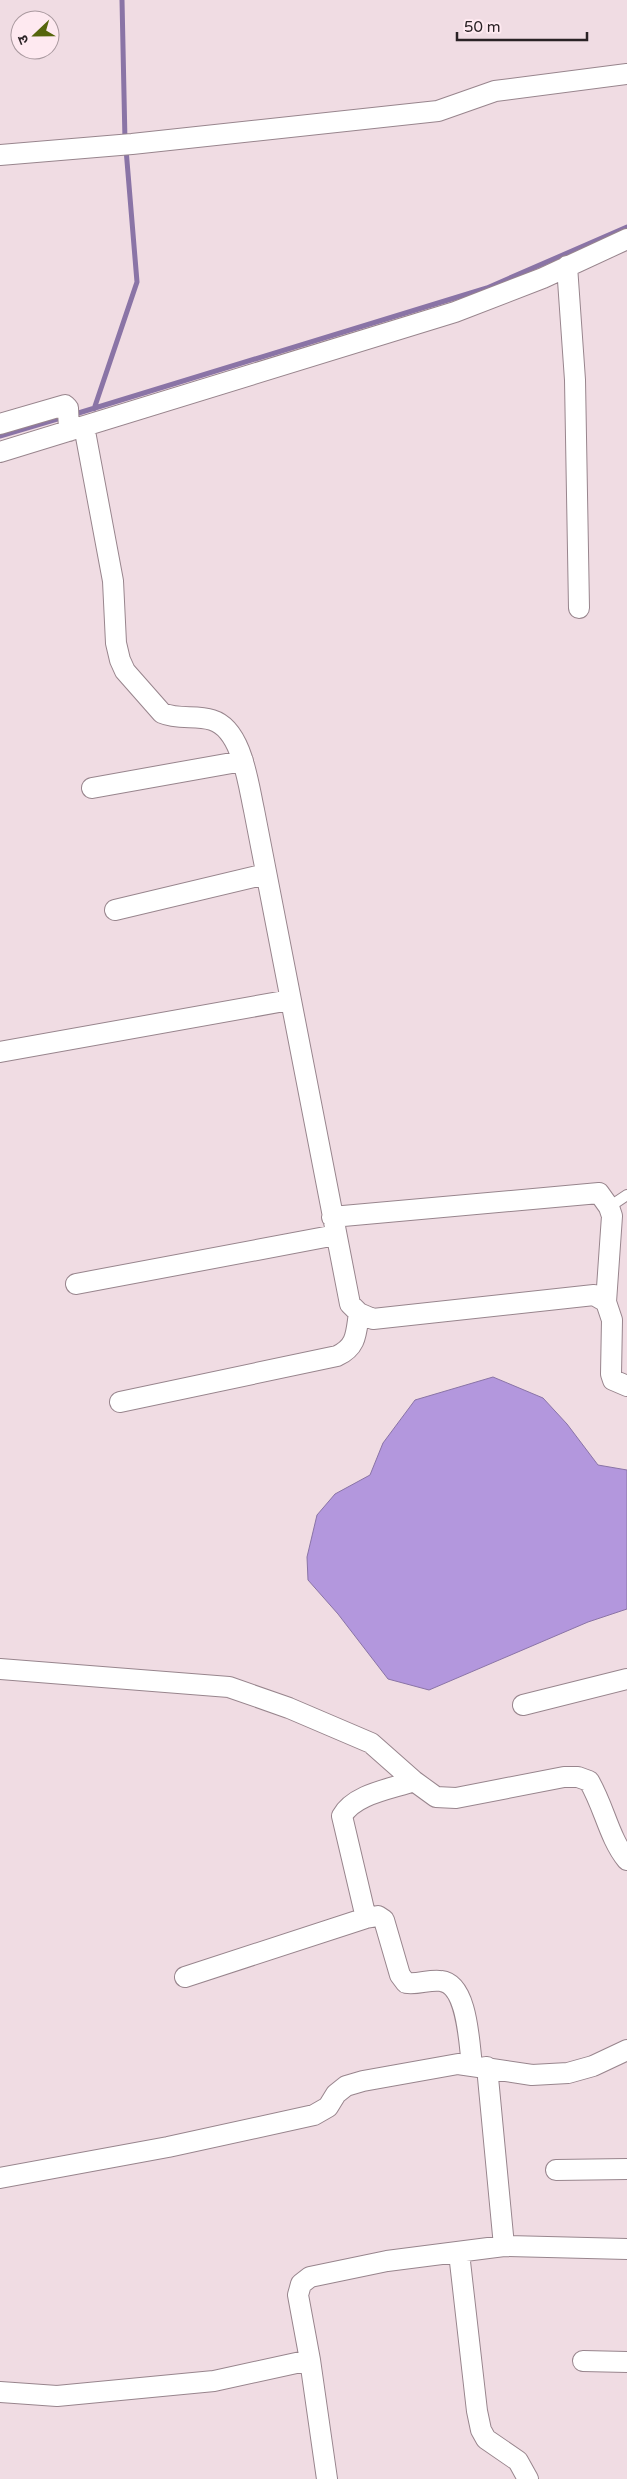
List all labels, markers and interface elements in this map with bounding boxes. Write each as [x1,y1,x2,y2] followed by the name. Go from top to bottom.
[10,10,60,60] north arrow
[457,10,587,42] scale bar
[464,18,501,36] text: 50 m
[14,32,33,47] text: उ

